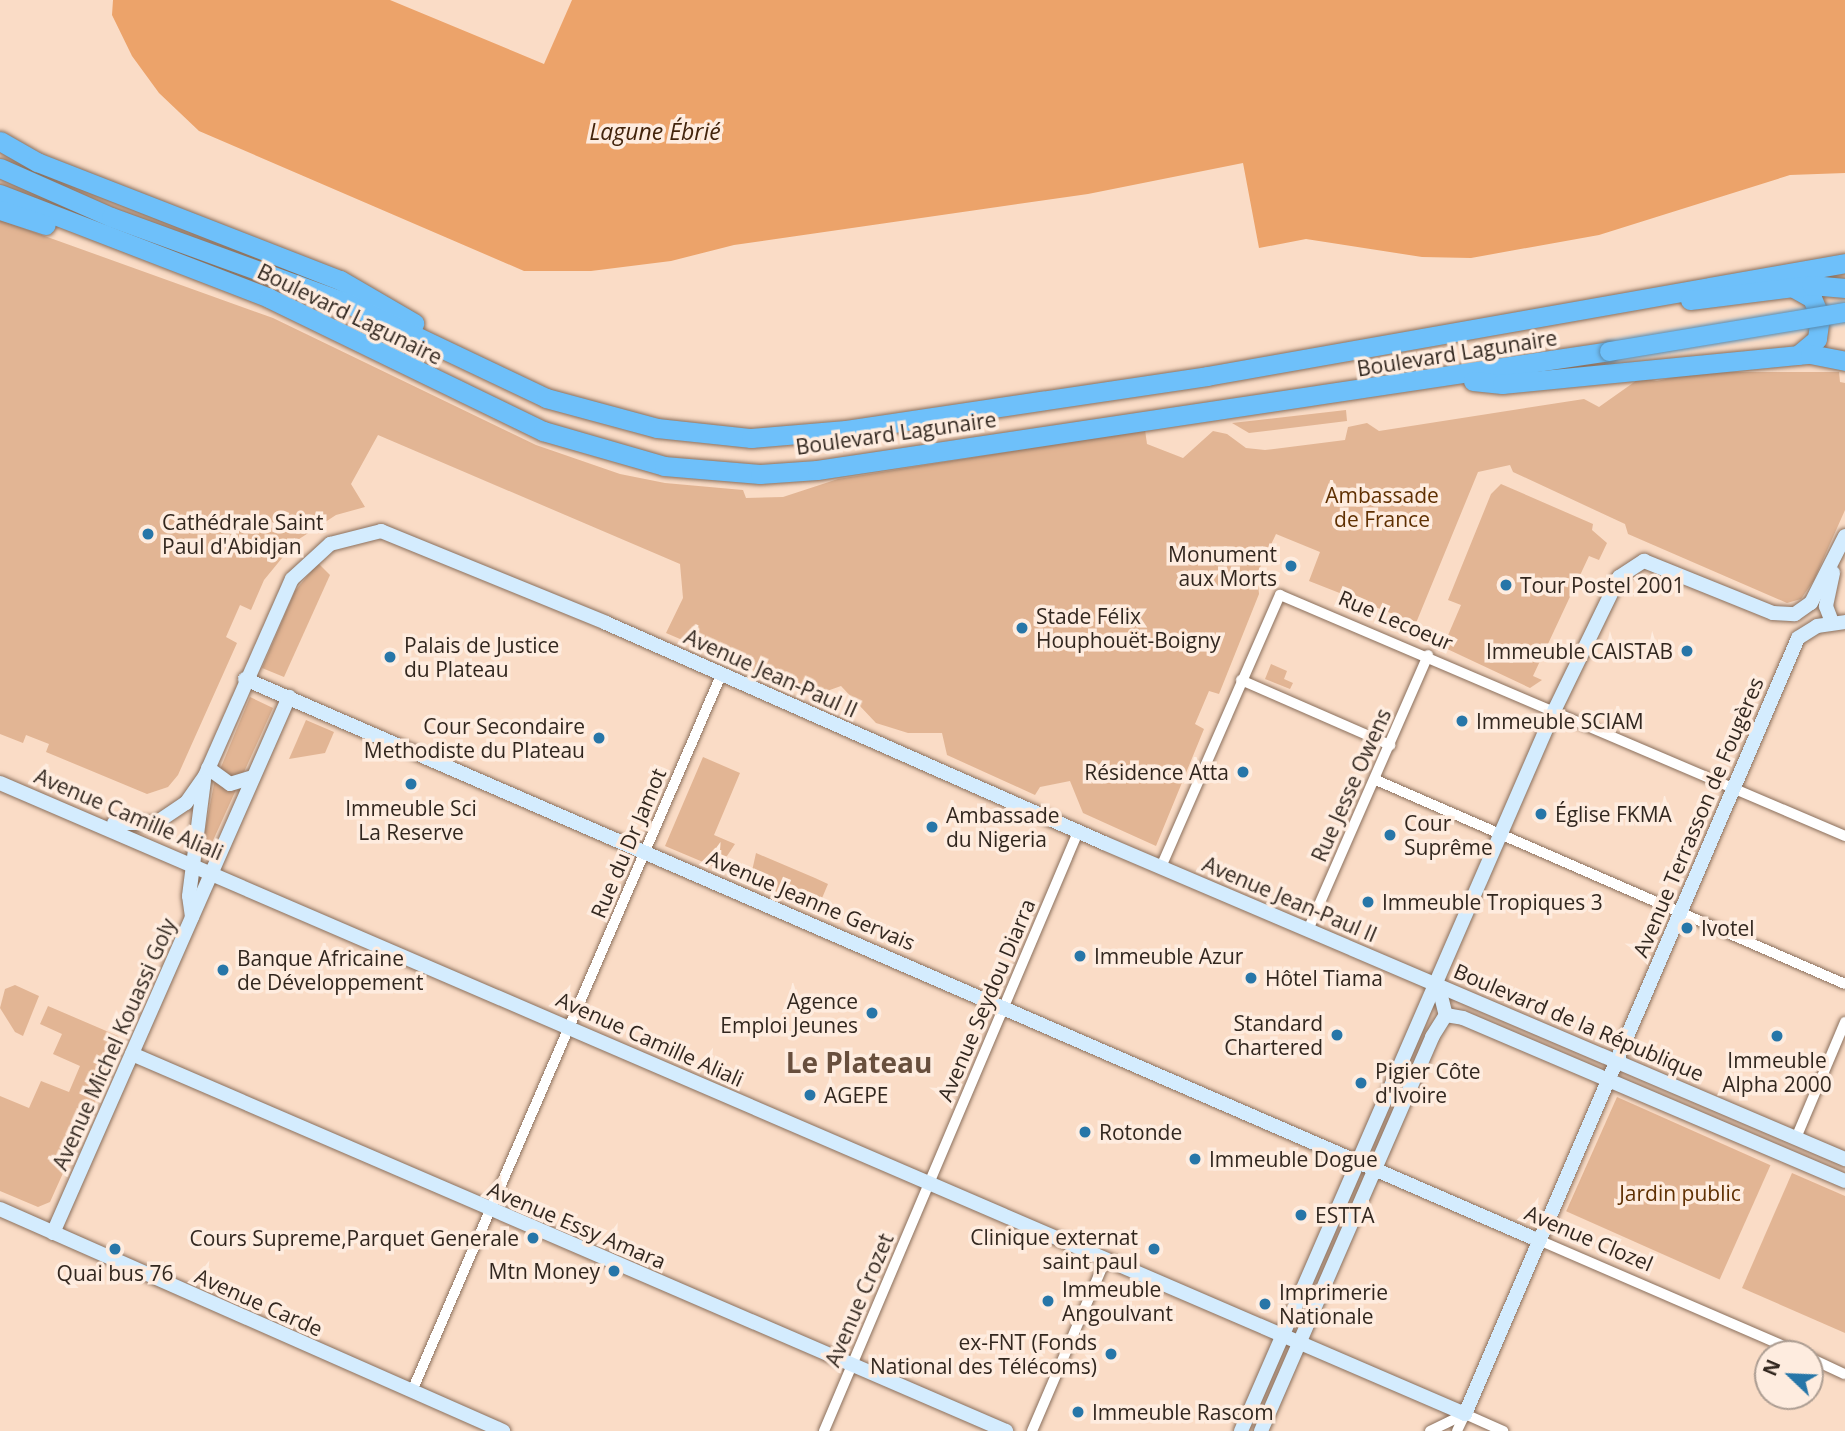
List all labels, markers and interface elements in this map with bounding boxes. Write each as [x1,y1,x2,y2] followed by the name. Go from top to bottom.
[589,117,721,145] water label: Lagune Ébrié
[254,258,446,370] street label: Boulevard Lagunaire
[1355,325,1559,381] street label: Boulevard Lagunaire
[794,406,998,460] street label: Boulevard Lagunaire
[1325,482,1439,532] park label: Ambassade de France
[162,509,324,559] place label: Cathédrale Saint Paul d'Abidjan
[140,526,156,542] marker: Cathédrale Saint Paul d'Abidjan
[1168,541,1277,591] place label: Monument aux Morts
[1283,558,1299,574] marker: Monument aux Morts
[1520,572,1684,598] place label: Tour Postel 2001
[1498,577,1514,593] marker: Tour Postel 2001
[1335,585,1457,655] street label: Rue Lecoeur
[1036,603,1221,653] place label: Stade Félix Houphouët-Boigny
[1014,620,1030,636] marker: Stade Félix Houphouët-Boigny
[680,623,862,723] street label: Avenue Jean-Paul II
[404,632,559,682] place label: Palais de Justice du Plateau
[1486,638,1673,664] place label: Immeuble CAISTAB
[1679,643,1695,659] marker: Immeuble CAISTAB
[382,649,398,665] marker: Palais de Justice du Plateau
[1627,673,1769,961] street label: Avenue Terrasson de Fougères
[1306,704,1396,866] street label: Rue Jesse Owens
[1476,708,1644,734] place label: Immeuble SCIAM
[364,713,585,763] place label: Cour Secondaire Methodiste du Plateau
[1454,713,1470,729] marker: Immeuble SCIAM
[591,730,607,746] marker: Cour Secondaire Methodiste du Plateau
[1084,759,1229,785] place label: Résidence Atta
[31,763,227,865] street label: Avenue Camille Aliali
[585,764,671,922] street label: Rue du Dr Jamot
[1235,764,1251,780] marker: Résidence Atta
[403,776,419,792] marker: Immeuble Sci La Reserve
[345,795,477,845] place label: Immeuble Sci La Reserve
[1555,801,1672,827] place label: Église FKMA
[946,802,1060,852] place label: Ambassade du Nigeria
[1533,806,1549,822] marker: Église FKMA
[1404,810,1493,860] place label: Cour Suprême
[924,819,940,835] marker: Ambassade du Nigeria
[1382,827,1398,843] marker: Cour Suprême
[703,845,919,955] street label: Avenue Jeanne Gervais
[1199,851,1381,947] street label: Avenue Jean-Paul II
[1382,889,1603,915] place label: Immeuble Tropiques 3
[1360,894,1376,910] marker: Immeuble Tropiques 3
[932,895,1040,1105] street label: Avenue Seydou Diarra
[47,914,181,1174] street label: Avenue Michel Kouassi Goly
[1701,915,1755,941] place label: Ivotel
[1679,920,1695,936] marker: Ivotel
[1094,943,1243,969] place label: Immeuble Azur
[237,945,423,995] place label: Banque Africaine de Développement
[1072,948,1088,964] marker: Immeuble Azur
[1450,958,1708,1086] street label: Boulevard de la République
[215,962,231,978] marker: Banque Africaine de Développement
[1265,965,1383,991] place label: Hôtel Tiama
[1243,970,1259,986] marker: Hôtel Tiama
[553,986,747,1092] street label: Avenue Camille Aliali
[720,988,858,1038] place label: Agence Emploi Jeunes
[864,1005,880,1021] marker: Agence Emploi Jeunes
[1224,1010,1323,1060] place label: Standard Chartered
[1329,1027,1345,1043] marker: Standard Chartered
[1769,1028,1785,1044] marker: Immeuble Alpha 2000
[786,1045,932,1079] district label: Le Plateau
[1722,1047,1832,1097] place label: Immeuble Alpha 2000
[1375,1058,1481,1108] place label: Pigier Côte d'Ivoire
[1353,1075,1369,1091] marker: Pigier Côte d'Ivoire
[824,1082,889,1108] place label: AGEPE
[802,1087,818,1103] marker: AGEPE
[1099,1119,1182,1145] place label: Rotonde
[1077,1124,1093,1140] marker: Rotonde
[1209,1146,1378,1172] place label: Immeuble Dogue
[1187,1151,1203,1167] marker: Immeuble Dogue
[484,1176,670,1274] street label: Avenue Essy Amara
[1619,1180,1741,1206] park label: Jardin public
[1521,1200,1657,1276] street label: Avenue Clozel
[1315,1202,1375,1228] place label: ESTTA
[1293,1207,1309,1223] marker: ESTTA
[970,1224,1138,1274] place label: Clinique externat saint paul
[190,1225,519,1251] place label: Cours Supreme,Parquet Generale
[525,1230,541,1246] marker: Cours Supreme,Parquet Generale
[820,1230,898,1370] street label: Avenue Crozet
[1144,1239,1164,1259] marker: Clinique externat saint paul
[107,1241,123,1257] marker: Quai bus 76
[489,1258,600,1284] place label: Mtn Money
[57,1260,173,1286] place label: Quai bus 76
[191,1263,327,1341] street label: Avenue Carde
[606,1263,622,1279] marker: Mtn Money
[1062,1276,1173,1326] place label: Immeuble Angoulvant
[1279,1279,1388,1329] place label: Imprimerie Nationale
[1040,1293,1056,1309] marker: Immeuble Angoulvant
[1257,1296,1273,1312] marker: Imprimerie Nationale
[870,1329,1097,1379] place label: ex-FNT (Fonds National des Télécoms)
[1754,1340,1824,1410] north arrow
[1103,1346,1119,1362] marker: ex-FNT (Fonds National des Télécoms)
[1757,1355,1786,1380] text: N
[1092,1399,1274,1425] place label: Immeuble Rascom
[1070,1404,1086,1420] marker: Immeuble Rascom

